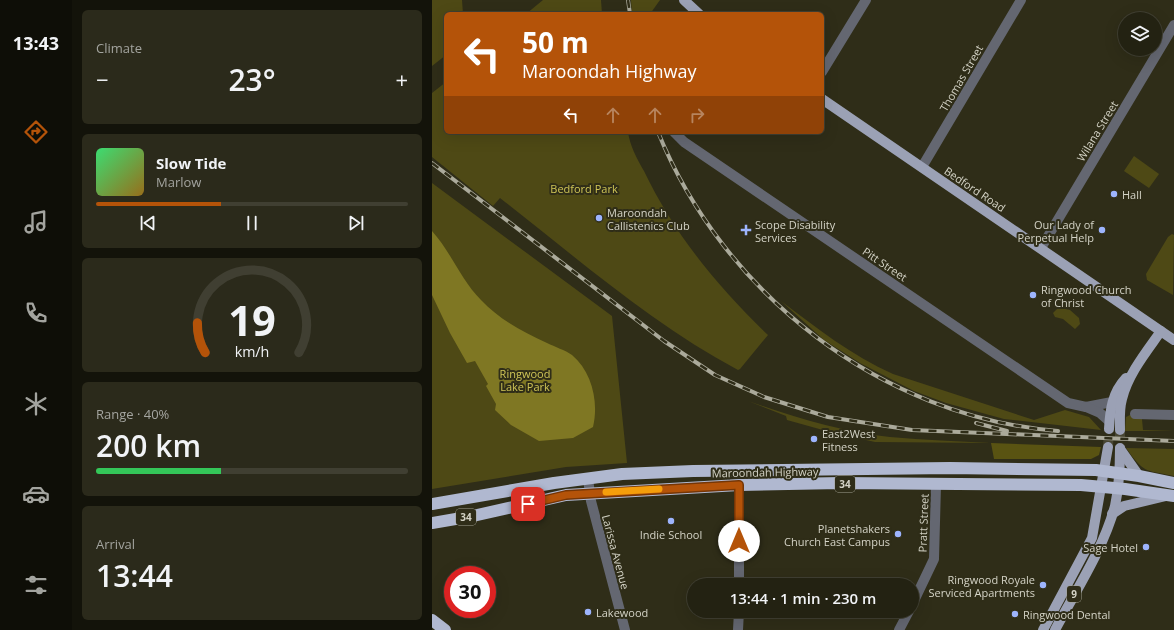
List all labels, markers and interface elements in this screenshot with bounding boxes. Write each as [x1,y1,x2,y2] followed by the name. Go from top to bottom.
[1118,12,1162,56] map controls
[1118,12,1162,56] button: layers
[522,23,589,61] text: 50 m
[456,28,508,80] icon: left
[13,31,59,55] text: 13:43
[96,39,142,57] text: Climate
[936,42,986,114] street label: Thomas Street
[228,59,276,100] text: 23°
[522,59,697,83] text: Maroondah Highway
[96,64,109,94] text: −
[395,64,408,94] text: +
[1073,98,1121,164] street label: Wilana Street
[560,104,582,126] icon: left
[602,104,624,126] icon: ahead
[644,104,666,126] icon: ahead
[686,104,708,126] icon: right
[22,118,50,146] icon: directions
[156,153,226,173] text: Slow Tide
[942,163,1008,215] street label: Bedford Road
[156,173,201,191] text: Marlow
[550,181,618,196] park label: Bedford Park
[1122,187,1142,202] place label: Hall
[1109,189,1119,199] marker: Hall
[607,205,690,233] place label: Maroondah Callistenics Club
[22,208,50,236] icon: music
[137,212,159,234] icon: previous
[241,212,263,234] icon: pause
[345,212,367,234] icon: next
[594,213,604,223] marker: Maroondah Callistenics Club
[755,217,836,245] place label: Scope Disability Services
[1018,217,1095,245] place label: Our Lady of Perpetual Help
[740,224,752,236] marker: Scope Disability Services
[1097,225,1107,235] marker: Our Lady of Perpetual Help
[860,244,910,284] street label: Pitt Street
[1041,282,1132,310] place label: Ringwood Church of Christ
[1028,290,1038,300] marker: Ringwood Church of Christ
[228,292,276,348] text: 19
[22,299,50,327] icon: phone
[235,342,269,361] text: km/h
[500,366,550,394] park label: Ringwood Lake Park
[22,390,50,418] icon: climate
[96,405,169,423] text: Range · 40%
[96,425,201,466] text: 200 km
[822,426,875,454] place label: East2West Fitness
[809,434,819,444] marker: East2West Fitness
[712,464,819,480] street label: Maroondah Highway
[835,476,855,492] road number: 34
[22,480,50,508] icon: car
[511,487,545,521] pin
[517,493,539,515] icon: arrive
[914,493,932,553] street label: Pratt Street
[456,509,476,525] road number: 34
[599,513,633,591] street label: Larissa Avenue
[666,516,676,526] marker: Indie School
[718,520,760,562] position arrow
[784,521,890,549] place label: Planetshakers Church East Campus
[640,527,702,542] place label: Indie School
[893,529,903,539] marker: Planetshakers Church East Campus
[96,535,135,553] text: Arrival
[1083,540,1138,555] place label: Sage Hotel
[1141,542,1151,552] marker: Sage Hotel
[96,555,173,596] text: 13:44
[444,566,496,618] speed limit sign: 30
[22,571,50,599] icon: filters
[929,572,1035,600] place label: Ringwood Royale Serviced Apartments
[1038,580,1048,590] marker: Ringwood Royale Serviced Apartments
[1067,586,1081,602] road number: 9
[730,588,876,608] text: 13:44 · 1 min · 230 m
[596,605,648,620] place label: Lakewood
[583,607,593,617] marker: Lakewood
[1023,607,1110,622] place label: Ringwood Dental
[1010,609,1020,619] marker: Ringwood Dental

